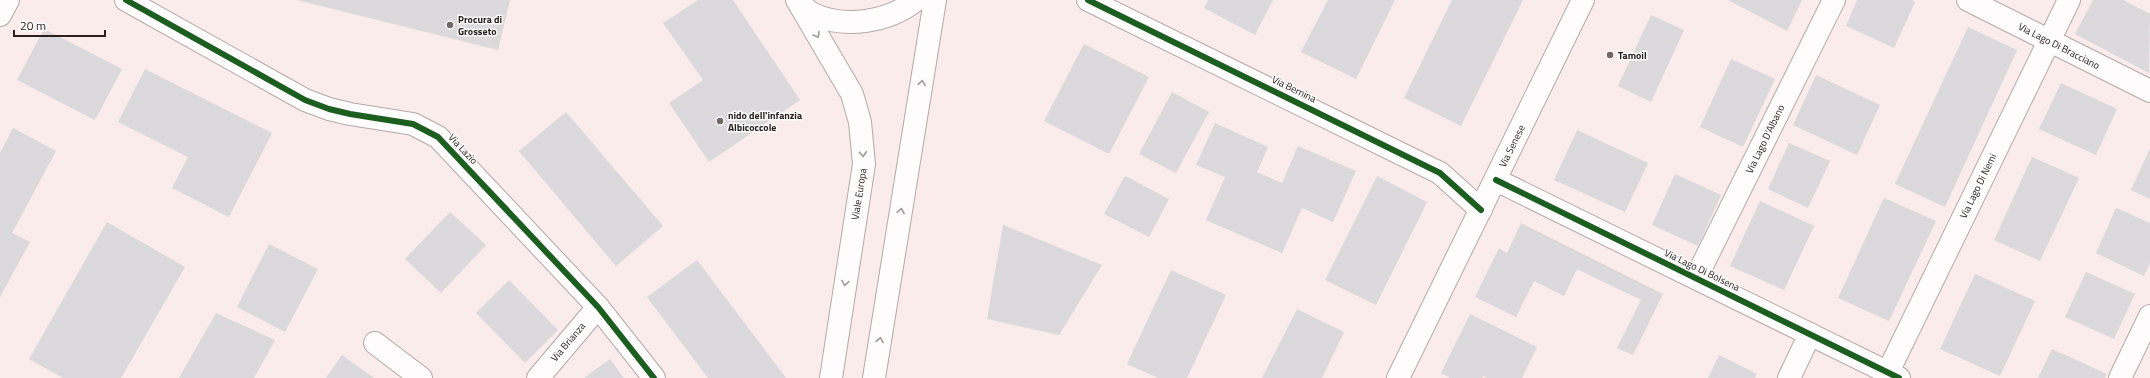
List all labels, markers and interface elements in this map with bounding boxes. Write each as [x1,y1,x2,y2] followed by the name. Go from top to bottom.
[14,12,105,38] scale bar
[458,12,502,39] place label: Procura di Grosseto
[20,16,46,35] text: 20 m
[2016,19,2102,73] street label: Via Lago Di Bracciano
[445,20,455,30] marker: Procura di Grosseto
[812,31,819,38] one-way arrow
[1618,48,1647,63] place label: Tamoil
[1605,50,1615,60] marker: Tamoil
[1269,72,1319,106] street label: Via Bernina
[917,80,926,86] one-way arrow
[1742,102,1788,176] street label: Via Lago D'Albano
[728,108,802,135] place label: nido dell'infanzia Albicoccole
[715,116,725,126] marker: nido dell'infanzia Albicoccole
[1495,122,1529,170] street label: Via Senese
[445,130,481,168] street label: Via Lazio
[858,151,867,157] one-way arrow
[1956,151,2000,221] street label: Via Lago Di Nemi
[848,167,870,221] street label: Viale Europa
[896,208,905,214] one-way arrow
[1662,245,1742,295] street label: Via Lago Di Bolsena
[841,280,850,286] one-way arrow
[547,319,589,365] street label: Via Brianza
[875,336,884,343] one-way arrow

